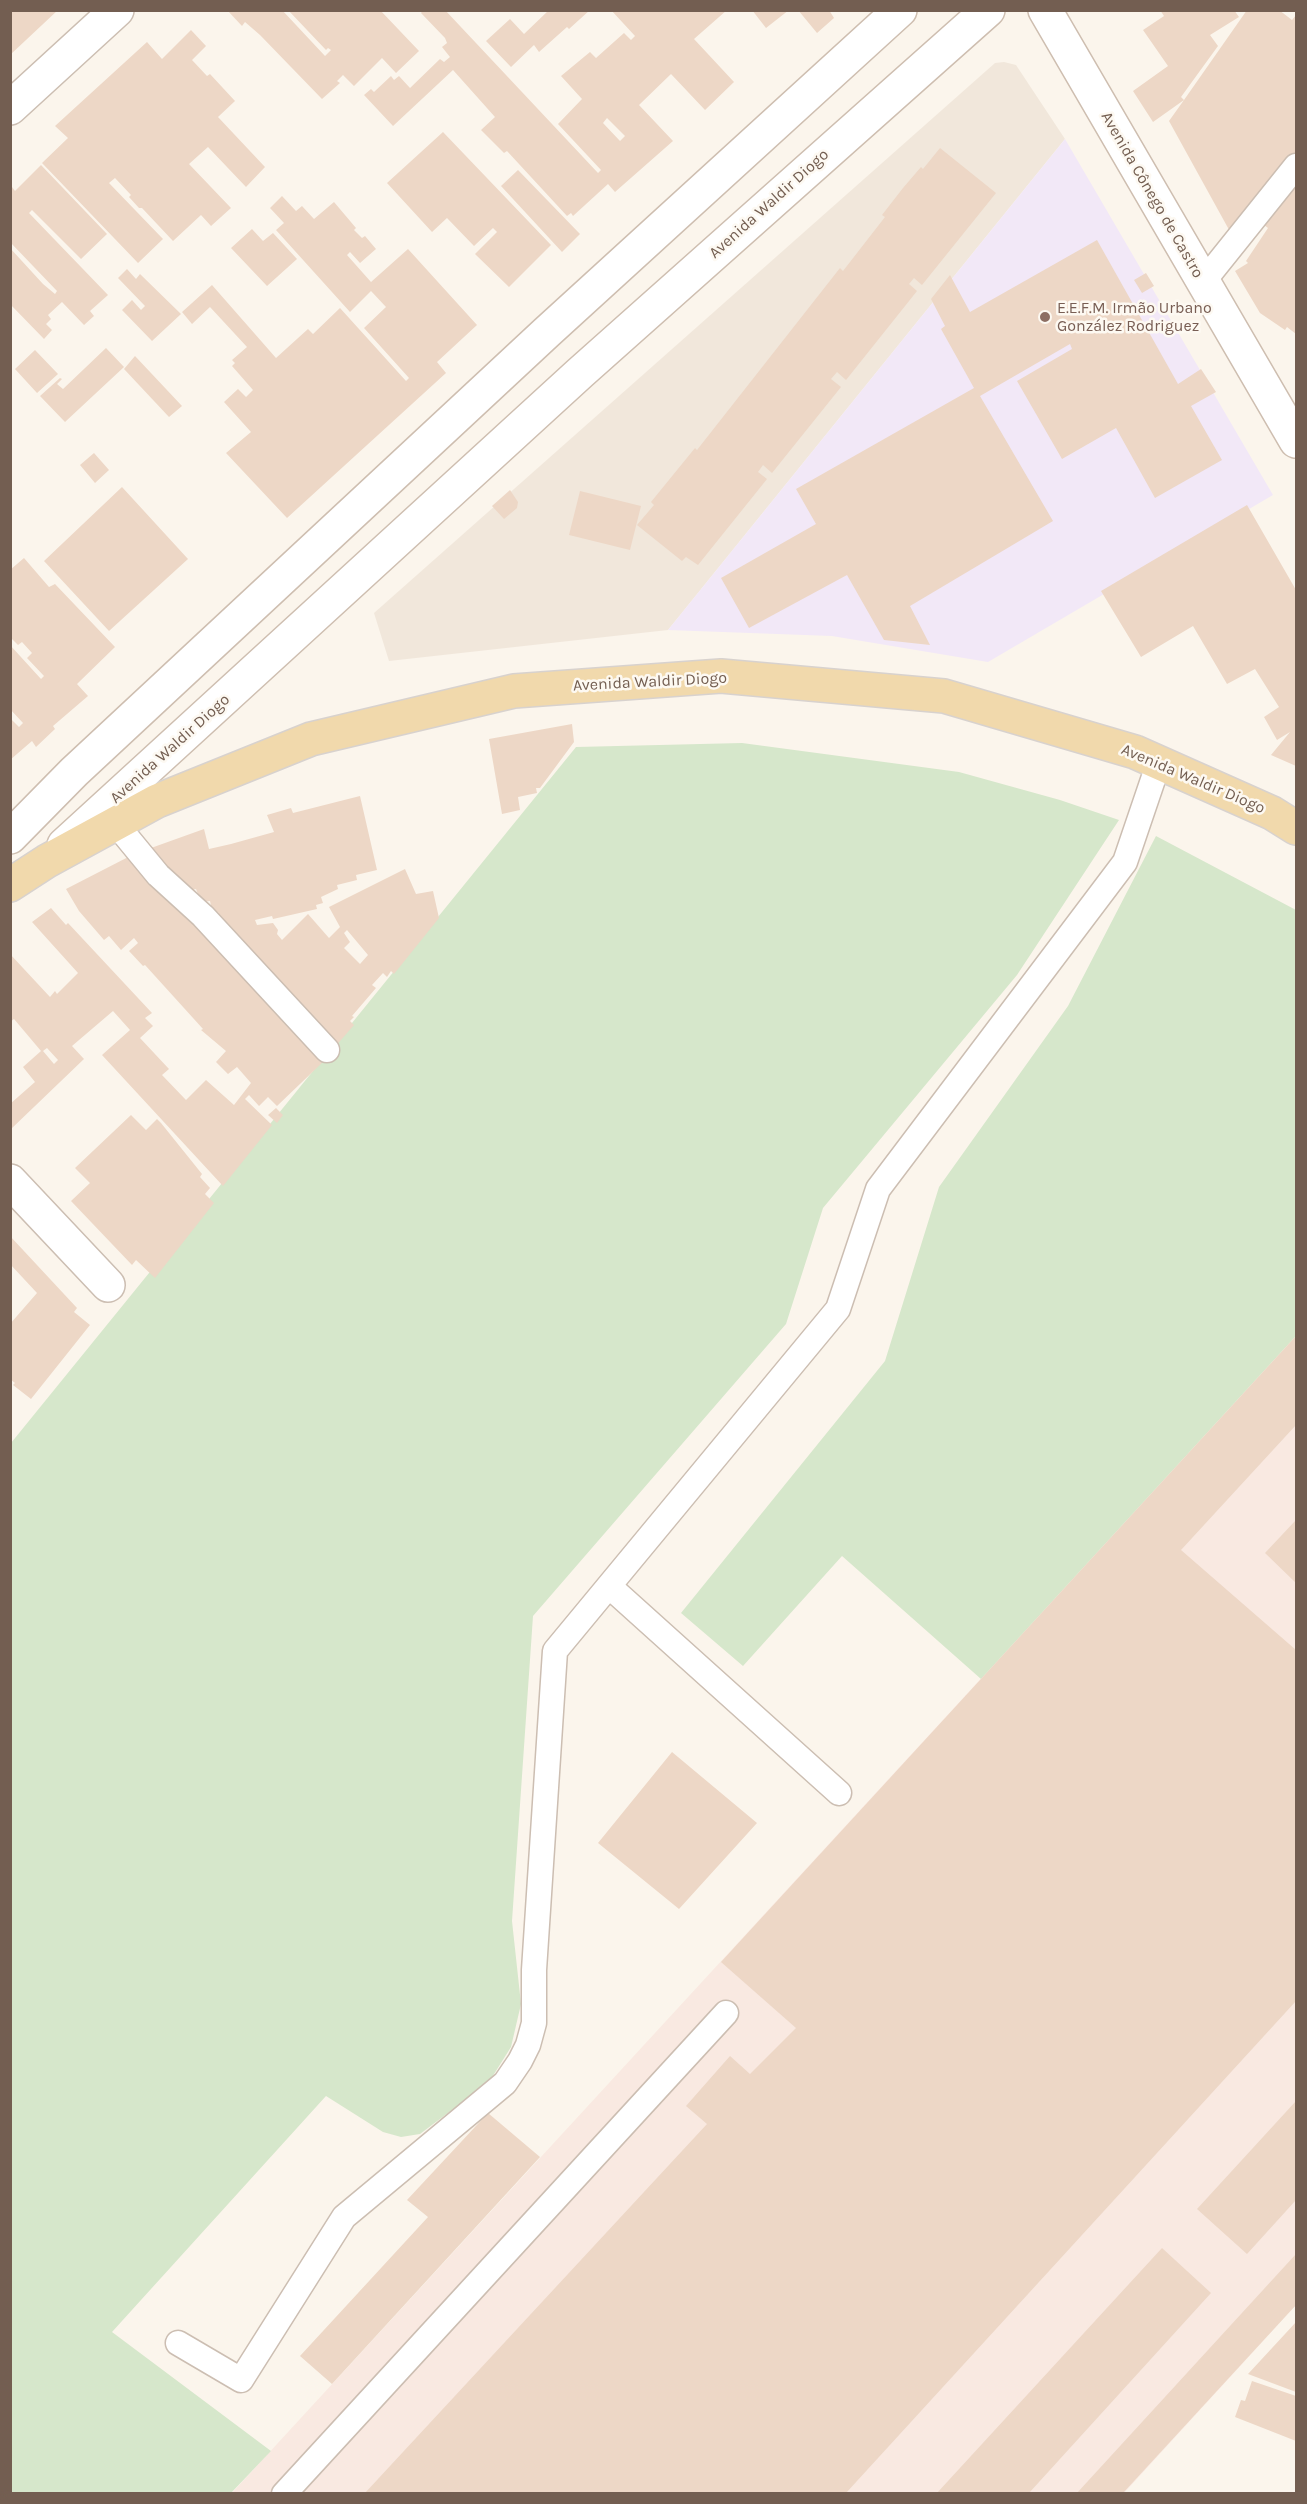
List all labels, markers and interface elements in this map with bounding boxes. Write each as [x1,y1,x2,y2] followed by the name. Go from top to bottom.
[1097,109,1207,281] street label: Avenida Cônego de Castro
[705,145,833,263] street label: Avenida Waldir Diogo
[1057,298,1212,336] place label: E.E.F.M. Irmão Urbano González Rodriguez
[1038,310,1052,324] marker: E.E.F.M. Irmão Urbano González Rodriguez
[572,668,728,696] street label: Avenida Waldir Diogo
[106,690,234,808] street label: Avenida Waldir Diogo
[1118,740,1268,818] street label: Avenida Waldir Diogo

